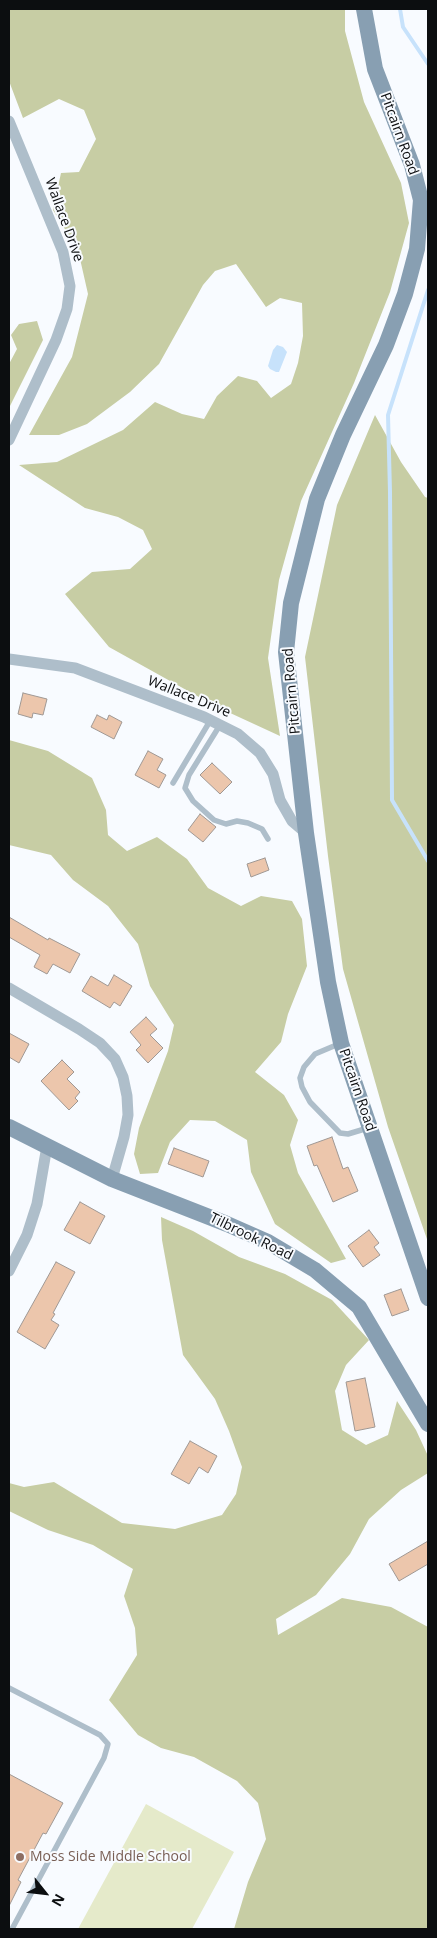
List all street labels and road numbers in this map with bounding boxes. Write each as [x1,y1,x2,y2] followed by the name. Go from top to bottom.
[376,91,422,177] street label: Pitcairn Road
[41,176,87,264] street label: Wallace Drive
[280,647,304,735] street label: Pitcairn Road
[145,673,233,721] street label: Wallace Drive
[335,1046,379,1134] street label: Pitcairn Road
[207,1210,295,1264] street label: Tilbrook Road

